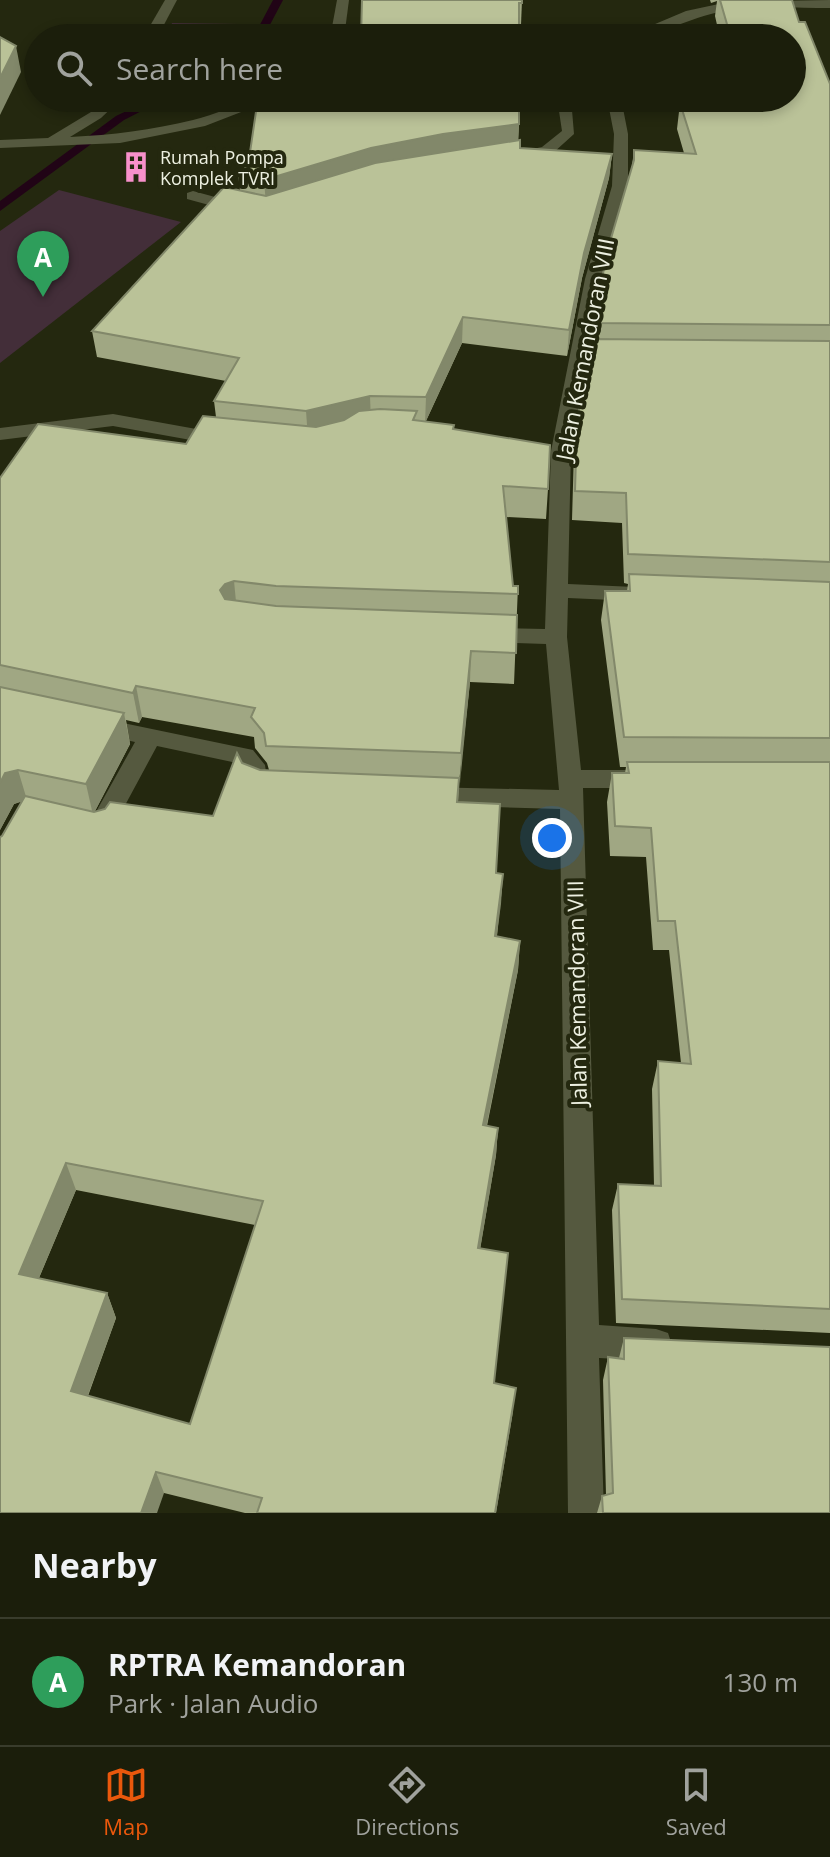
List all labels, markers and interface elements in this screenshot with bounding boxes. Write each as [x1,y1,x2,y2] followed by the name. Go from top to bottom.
[24,24,806,112] search box
[52,46,96,90] icon: search
[116,48,283,89] text: Search here
[160,145,284,190] place label: Rumah Pompa Komplek TVRI
[119,150,153,184] building icon: Rumah Pompa Komplek TVRI
[17,231,69,297] pin: A
[547,235,620,465] street label: Jalan Kemandoran VIII
[532,818,572,858] your location
[559,880,593,1108] street label: Jalan Kemandoran VIII
[32,1542,157,1588] text: Nearby
[108,1644,406,1685] text: RPTRA Kemandoran
[49,1664,67,1700] text: A
[723,1664,798,1700] text: 130 m
[108,1685,318,1721] text: Park · Jalan Audio
[103,1763,149,1841] tab: Map
[355,1763,459,1841] tab: Directions
[666,1763,727,1841] tab: Saved

